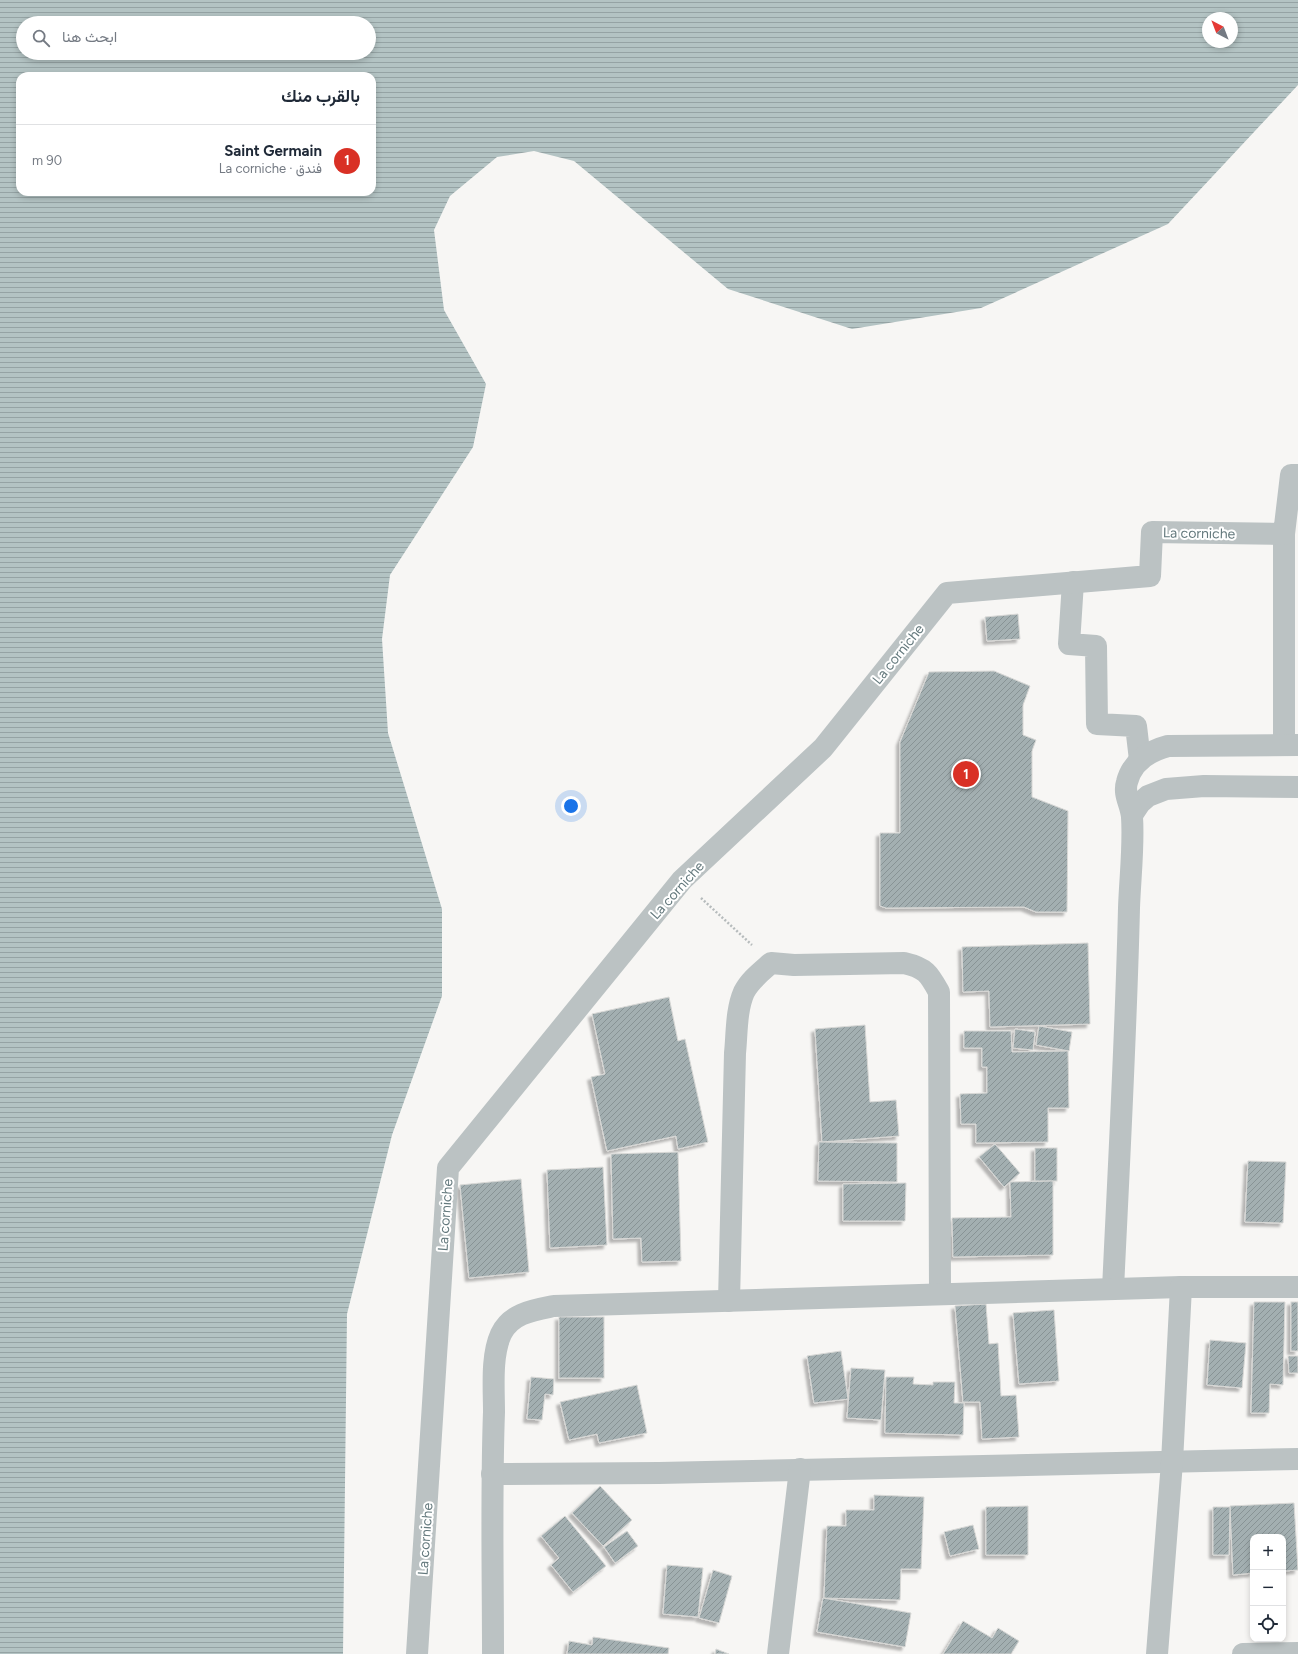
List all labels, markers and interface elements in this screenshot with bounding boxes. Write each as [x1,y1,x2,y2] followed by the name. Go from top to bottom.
[1202,12,1238,48] north arrow
[16,16,376,60] search box
[30,27,52,49] icon: search
[62,28,117,46] text: ابحث هنا
[281,86,360,106] text: بالقرب منك
[224,142,322,160] text: Saint Germain
[32,153,62,168] text: 90 m
[344,153,350,168] text: 1
[219,161,322,176] text: فندق · La corniche
[1163,524,1236,543] street label: La corniche
[869,621,928,688] street label: La corniche
[953,759,979,789] pin: 1
[561,796,581,816] your location
[647,857,708,923] street label: La corniche
[434,1178,457,1252] street label: La corniche
[414,1502,437,1576] street label: La corniche
[1250,1534,1286,1642] map controls
[1250,1534,1286,1570] button: +
[1250,1570,1286,1606] button: −
[1250,1606,1286,1642] button: locate

